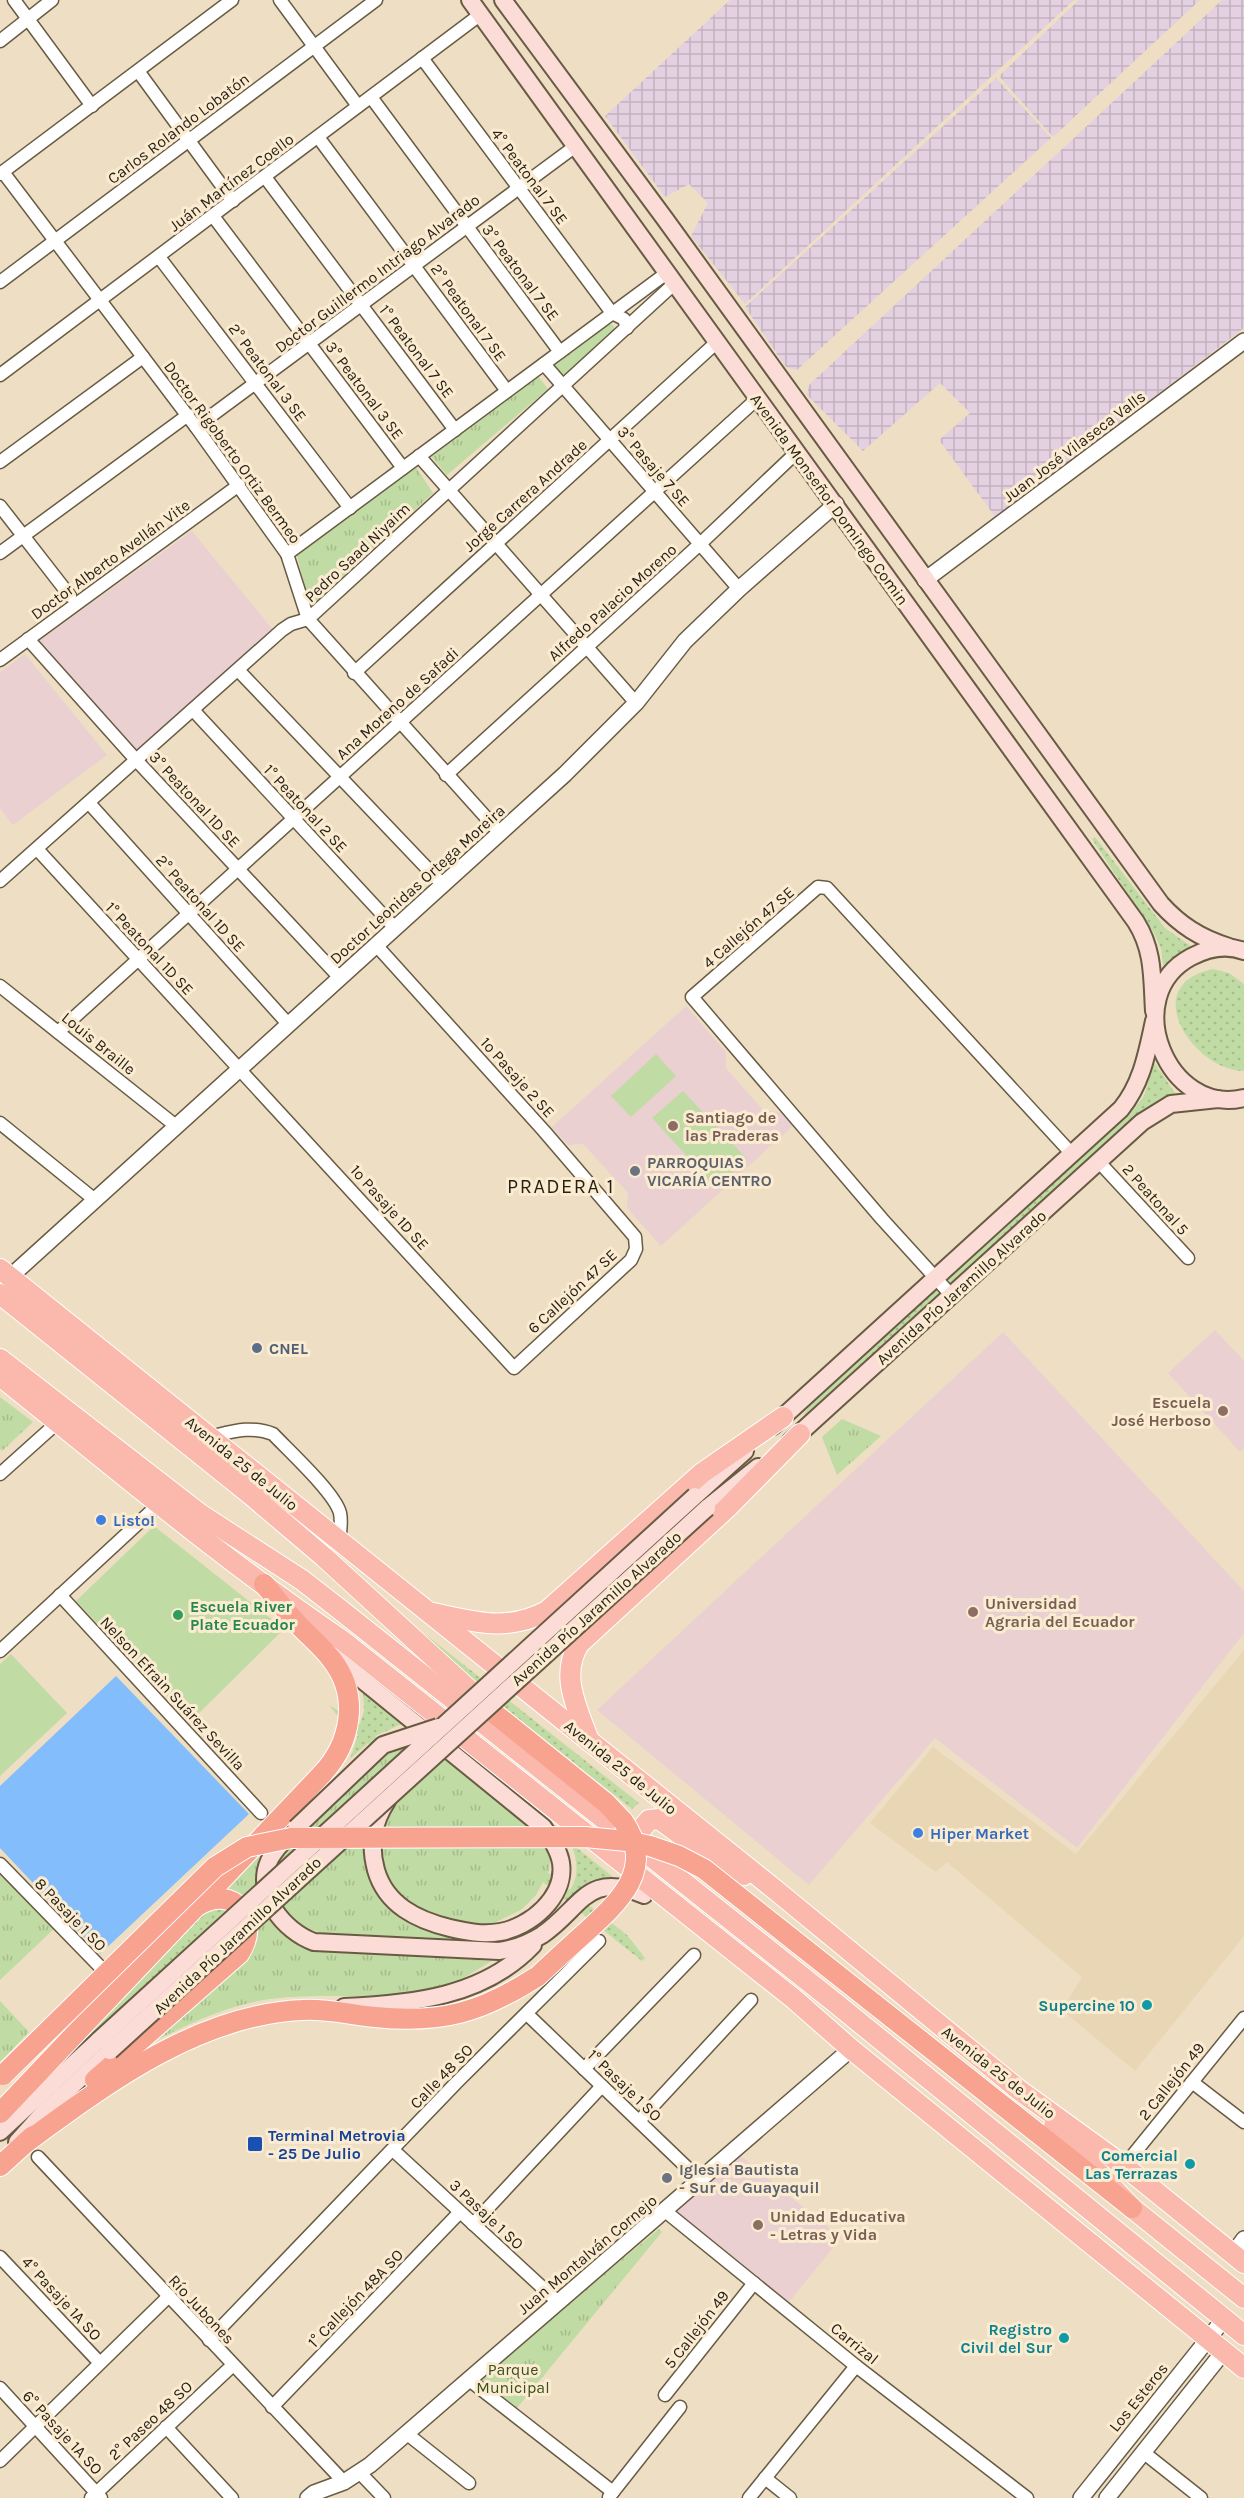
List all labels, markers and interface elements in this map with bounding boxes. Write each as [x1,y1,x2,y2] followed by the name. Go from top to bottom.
[104,69,253,188] street label: Carlos Rolando Lobatón
[487,124,572,228] street label: 4° Peatonal 7 SE
[165,129,297,235] street label: Juán Martínez Coello
[271,190,483,357] street label: Doctor Guillermo Intriago Alvarado
[478,220,563,324] street label: 3° Peatonal 7 SE
[427,260,510,365] street label: 2° Peatonal 7 SE
[375,301,458,402] street label: 1° Peatonal 7 SE
[225,320,311,425] street label: 2° Peatonal 3 SE
[322,337,408,443] street label: 3° Peatonal 3 SE
[160,358,305,547] street label: Doctor Rigoberto Ortiz Bermeo
[999,387,1149,506] street label: Juan José Vilaseca Valls
[747,390,913,609] street label: Avenida Monseñor Domingo Comin
[613,422,694,511] street label: 3° Pasaje 7 SE
[460,435,591,556] street label: Jorge Carrera Andrade
[27,495,194,623] street label: Doctor Alberto Avellán Vite
[301,499,414,606] street label: Pedro Saad Niyaim
[544,540,681,665] street label: Alfredo Palacio Moreno
[332,643,463,763] street label: Ana Moreno de Safadi
[145,747,244,851] street label: 3° Peatonal 1D SE
[260,760,351,856] street label: 1° Peatonal 2 SE
[326,801,509,968] street label: Doctor Leonidas Ortega Moreira
[152,851,249,956] street label: 2° Peatonal 1D SE
[699,883,798,972] street label: 4 Callejón 47 SE
[102,898,198,999] street label: 1° Peatonal 1D SE
[58,1008,139,1079] street label: Louis Braille
[477,1033,559,1121] street label: 1º Pasaje 2 SE
[685,1108,779,1145] place label: Santiago de las Praderas
[666,1119,680,1133] marker: Santiago de las Praderas
[647,1153,772,1190] place label: PARROQUIAS VICARÍA CENTRO
[1119,1160,1193,1239] street label: 2 Peatonal 5
[346,1161,433,1254] street label: 1º Pasaje 1D SE
[628,1164,642,1178] marker: PARROQUIAS VICARÍA CENTRO
[507,1175,615,1198] district label: PRADERA 1
[872,1206,1050,1369] street label: Avenida Pío Jaramillo Alvarado
[524,1245,621,1337] street label: 6 Callejón 47 SE
[269,1339,308,1358] place label: CNEL
[250,1341,264,1355] marker: CNEL
[1111,1393,1211,1430] place label: Escuela José Herboso
[1216,1404,1230,1418] marker: Escuela José Herboso
[182,1412,302,1515] street label: Avenida 25 de Julio
[113,1511,155,1530] place label: Listo!
[94,1513,108,1527] marker: Listo!
[507,1527,685,1690] street label: Avenida Pío Jaramillo Alvarado
[985,1594,1135,1631] place label: Universidad Agraria del Ecuador
[190,1597,295,1634] place label: Escuela River Plate Ecuador
[966,1605,980,1619] marker: Universidad Agraria del Ecuador
[171,1608,185,1622] marker: Escuela River Plate Ecuador
[96,1612,249,1774] street label: Nelson Efraìn Suárez Sevilla
[561,1716,681,1819] street label: Avenida 25 de Julio
[930,1824,1029,1843] place label: Hiper Market
[911,1826,925,1840] marker: Hiper Market
[150,1853,325,2018] street label: Avenida Pío Jaramillo Alvarado
[31,1874,110,1955] street label: 8 Pasaje 1 SO
[1038,1996,1135,2015] place label: Supercine 10
[1140,1998,1154,2012] marker: Supercine 10
[938,2022,1059,2123] street label: Avenida 25 de Julio
[1134,2039,1208,2124] street label: 2 Callejón 49
[406,2040,477,2113] street label: Calle 48 SO
[584,2045,666,2125] street label: 1° Pasaje 1 SO
[268,2126,406,2163] place label: Terminal Metrovia - 25 De Julio
[246,2135,264,2153] marker: Terminal Metrovia - 25 De Julio
[1085,2146,1178,2183] place label: Comercial Las Terrazas
[1183,2157,1197,2171] marker: Comercial Las Terrazas
[679,2160,820,2197] place label: Iglesia Bautista - Sur de Guayaquil
[660,2171,674,2185] marker: Iglesia Bautista - Sur de Guayaquil
[446,2175,528,2253] street label: 3 Pasaje 1 SO
[514,2191,661,2318] street label: Juan Montalván Cornejo
[770,2207,906,2244] place label: Unidad Educativa - Letras y Vida
[751,2218,765,2232] marker: Unidad Educativa - Letras y Vida
[304,2245,407,2351] street label: 1° Callejón 48A SO
[18,2252,106,2344] street label: 4° Pasaje 1A SO
[165,2271,239,2348] street label: Río Jubones
[660,2286,733,2372] street label: 5 Callejón 49
[827,2318,882,2368] street label: Carrizal
[960,2320,1053,2357] place label: Registro Civil del Sur
[1057,2331,1071,2345] marker: Registro Civil del Sur
[1105,2359,1172,2436] street label: Los Esteros
[476,2360,550,2397] park label: Parque Municipal
[104,2377,196,2464] street label: 2° Paseo 48 SO
[19,2386,107,2479] street label: 6° Pasaje 1A SO

